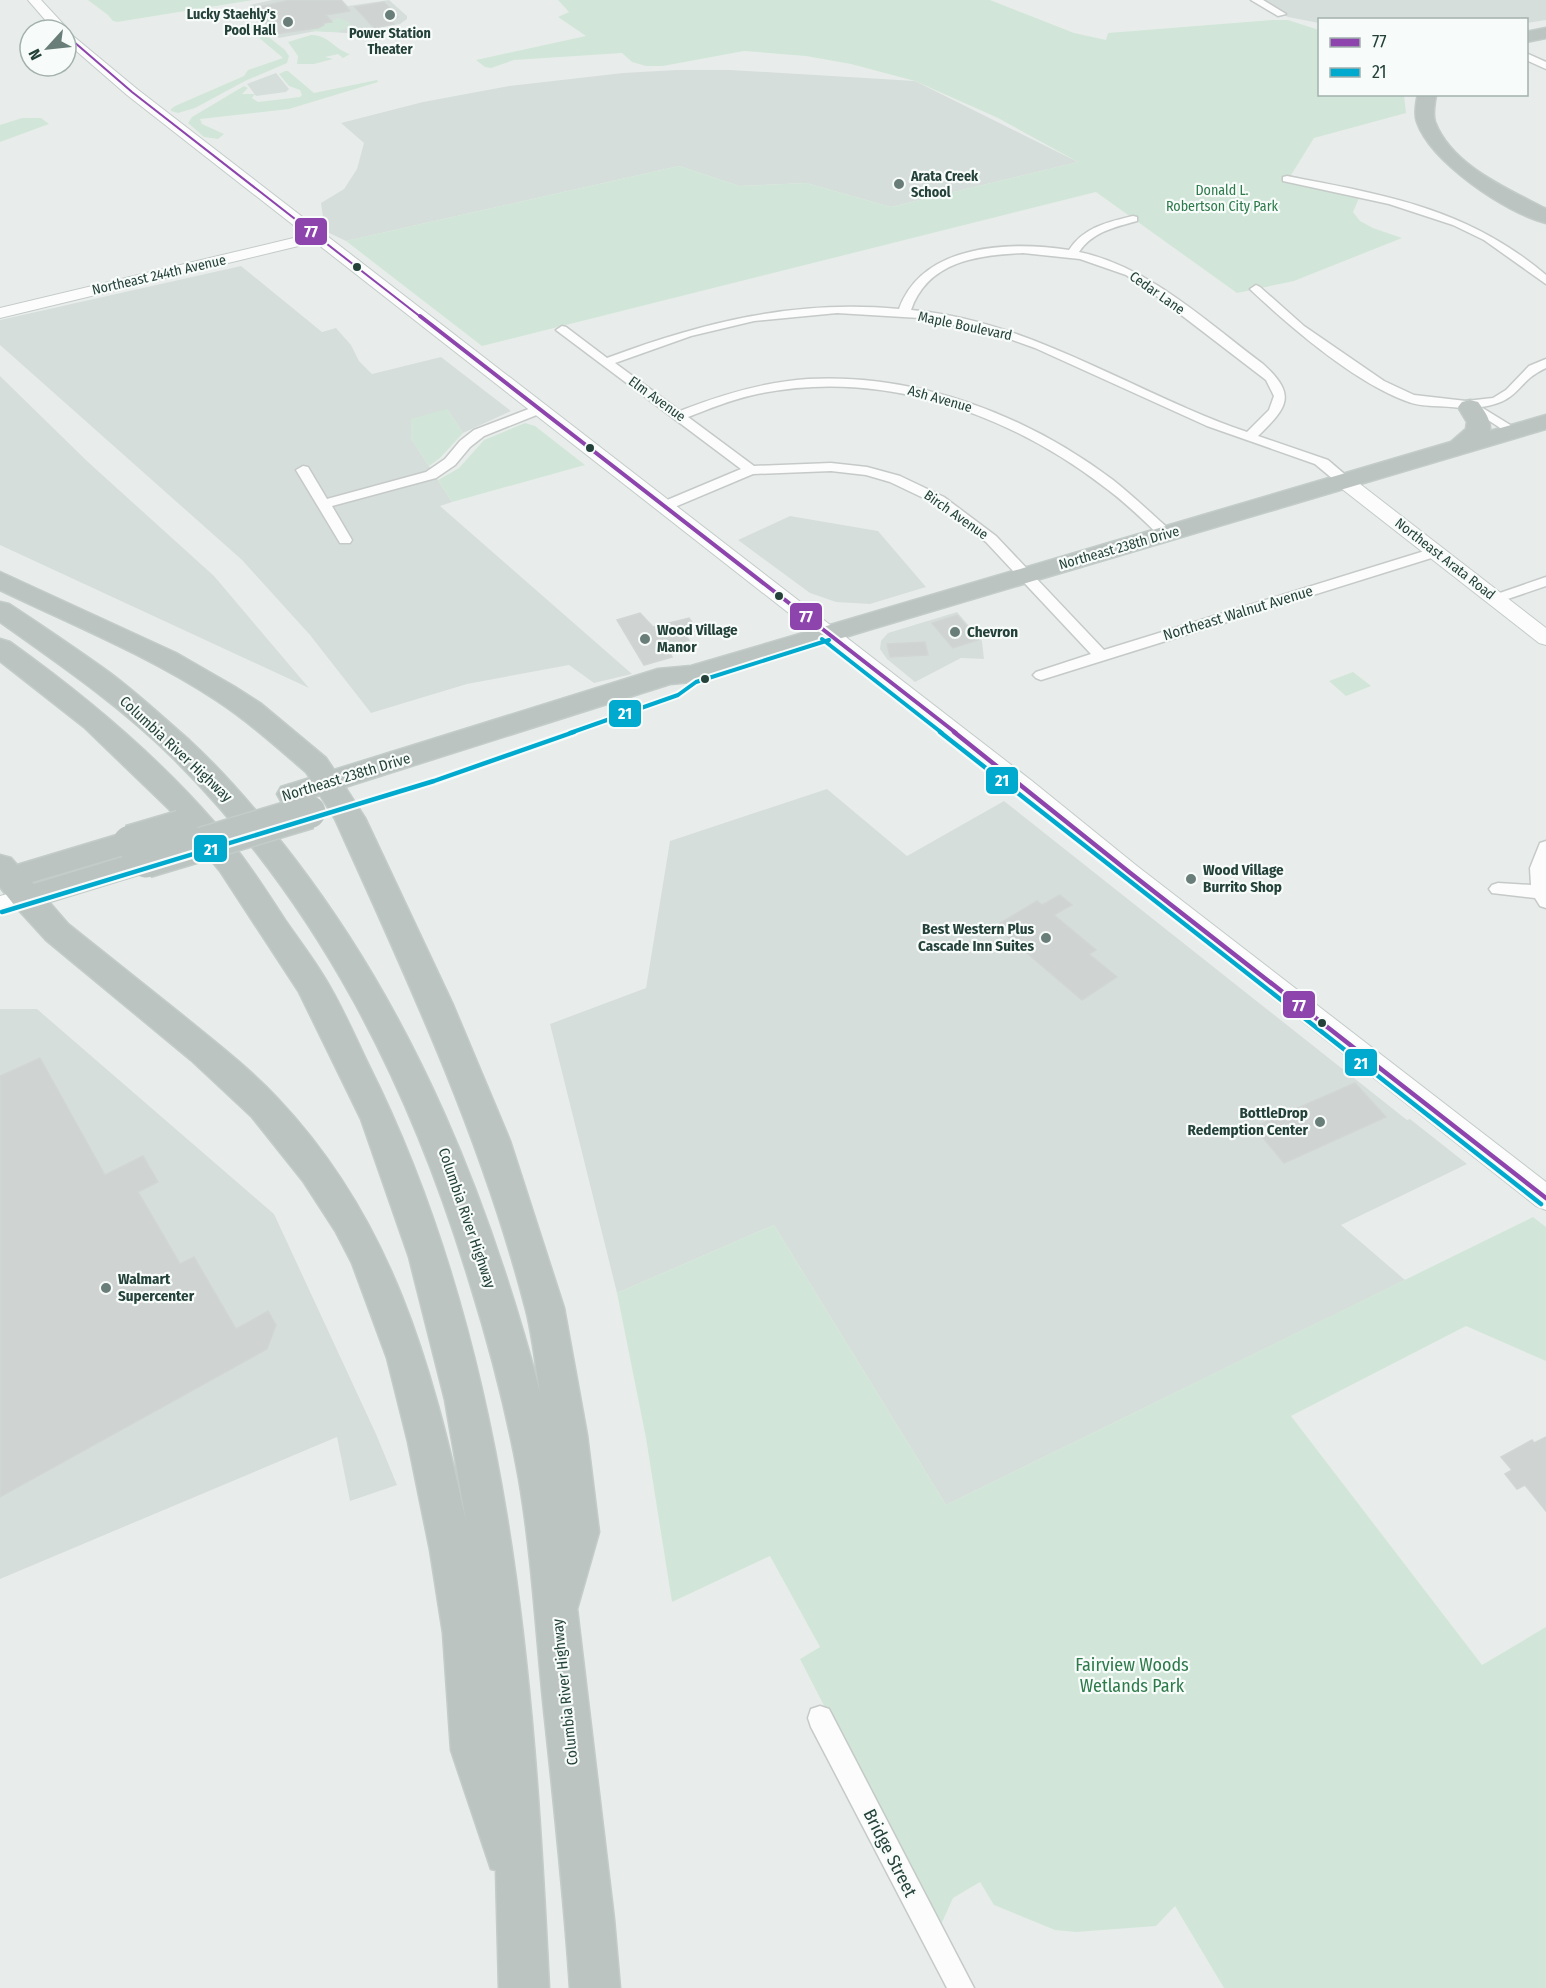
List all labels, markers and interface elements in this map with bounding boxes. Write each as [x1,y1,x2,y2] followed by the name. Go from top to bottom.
[187,6,276,39] place label: Lucky Staehly's Pool Hall
[383,8,397,22] marker: Power Station Theater
[281,15,295,29] marker: Lucky Staehly's Pool Hall
[18,18,78,78] north arrow
[1318,18,1528,96] legend
[349,25,431,58] place label: Power Station Theater
[1372,31,1387,53] text: 77
[24,46,46,63] text: N
[1372,61,1387,83] text: 21
[910,168,979,201] place label: Arata Creek School
[892,177,906,191] marker: Arata Creek School
[1166,182,1279,215] park label: Donald L. Robertson City Park
[294,217,328,246] line badge: 77
[304,222,318,241] text: 77
[90,251,228,299] street label: Northeast 244th Avenue
[351,261,363,273] unlabelled marker
[1126,268,1188,318] street label: Cedar Lane
[916,308,1014,344] street label: Maple Boulevard
[625,373,689,425] street label: Elm Avenue
[906,382,974,416] street label: Ash Avenue
[584,442,596,454] unlabelled marker
[921,487,991,543] street label: Birch Avenue
[1392,515,1498,603] street label: Northeast Arata Road
[1057,523,1181,573] street label: Northeast 238th Drive
[1161,582,1315,644] street label: Northeast Walnut Avenue
[773,590,785,602] unlabelled marker
[789,602,823,631] line badge: 77
[799,607,813,626] text: 77
[657,621,738,656] place label: Wood Village Manor
[967,623,1018,641] place label: Chevron
[948,625,962,639] marker: Chevron
[638,632,652,646] marker: Wood Village Manor
[699,673,711,685] unlabelled marker
[116,692,236,806] street label: Columbia River Highway
[608,699,642,728] line badge: 21
[617,704,632,723] text: 21
[280,749,412,805] street label: Northeast 238th Drive
[985,766,1019,795] line badge: 21
[994,771,1009,790] text: 21
[193,834,228,863] line badge: 21
[203,840,218,859] text: 21
[1203,861,1284,896] place label: Wood Village Burrito Shop
[1184,872,1198,886] marker: Wood Village Burrito Shop
[918,920,1034,955] place label: Best Western Plus Cascade Inn Suites
[1039,931,1053,945] marker: Best Western Plus Cascade Inn Suites
[1282,990,1316,1019] line badge: 77
[1292,996,1306,1015] text: 77
[1316,1017,1328,1029] unlabelled marker
[1344,1048,1378,1077] line badge: 21
[1353,1054,1368,1073] text: 21
[1188,1104,1309,1139] place label: BottleDrop Redemption Center
[1313,1115,1327,1129] marker: BottleDrop Redemption Center
[435,1145,500,1291] street label: Columbia River Highway
[118,1270,195,1305] place label: Walmart Supercenter
[99,1281,113,1295] marker: Walmart Supercenter
[548,1618,582,1766] street label: Columbia River Highway
[1075,1654,1189,1697] park label: Fairview Woods Wetlands Park
[858,1805,922,1901] street label: Bridge Street

